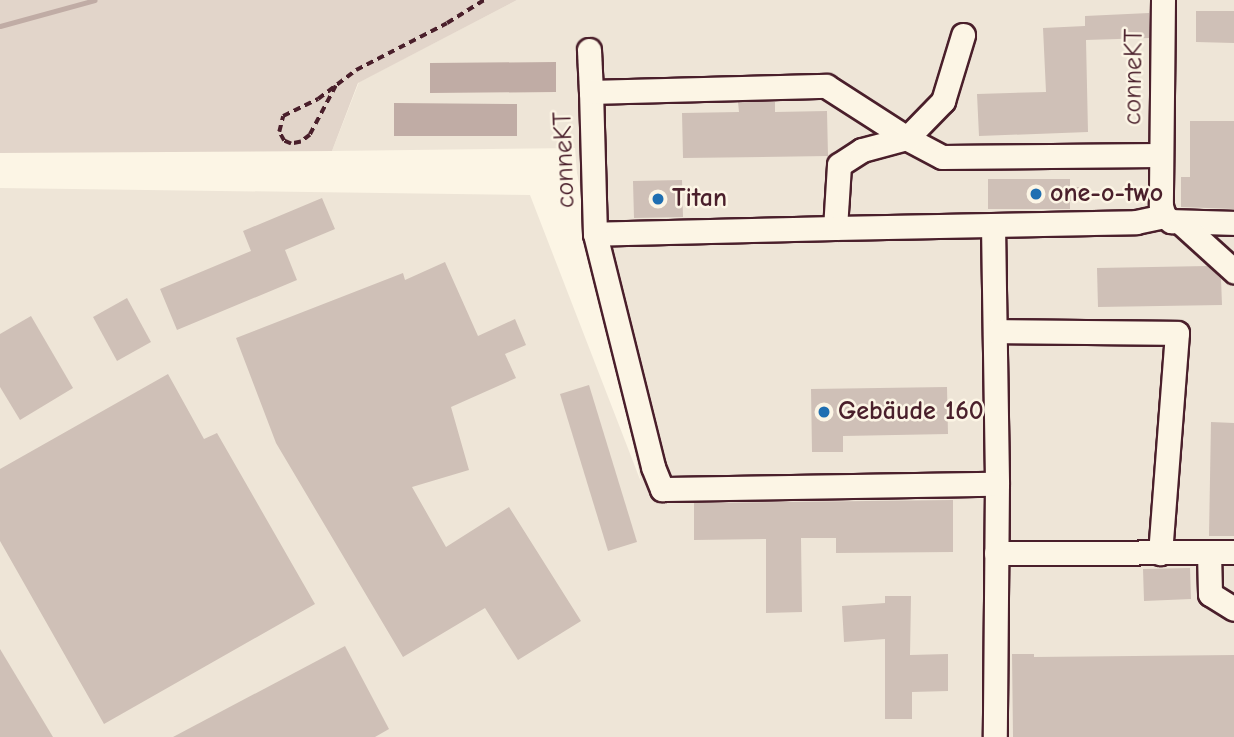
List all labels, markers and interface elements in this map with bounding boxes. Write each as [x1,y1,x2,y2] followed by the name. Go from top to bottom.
[1118,29,1150,125] street label: conneKT
[548,111,582,209] street label: conneKT
[1050,178,1163,210] place label: one-o-two
[672,183,727,215] place label: Titan
[1028,186,1044,202] marker: one-o-two
[650,191,666,207] marker: Titan
[838,396,984,428] place label: Gebäude 160
[816,404,832,420] marker: Gebäude 160

